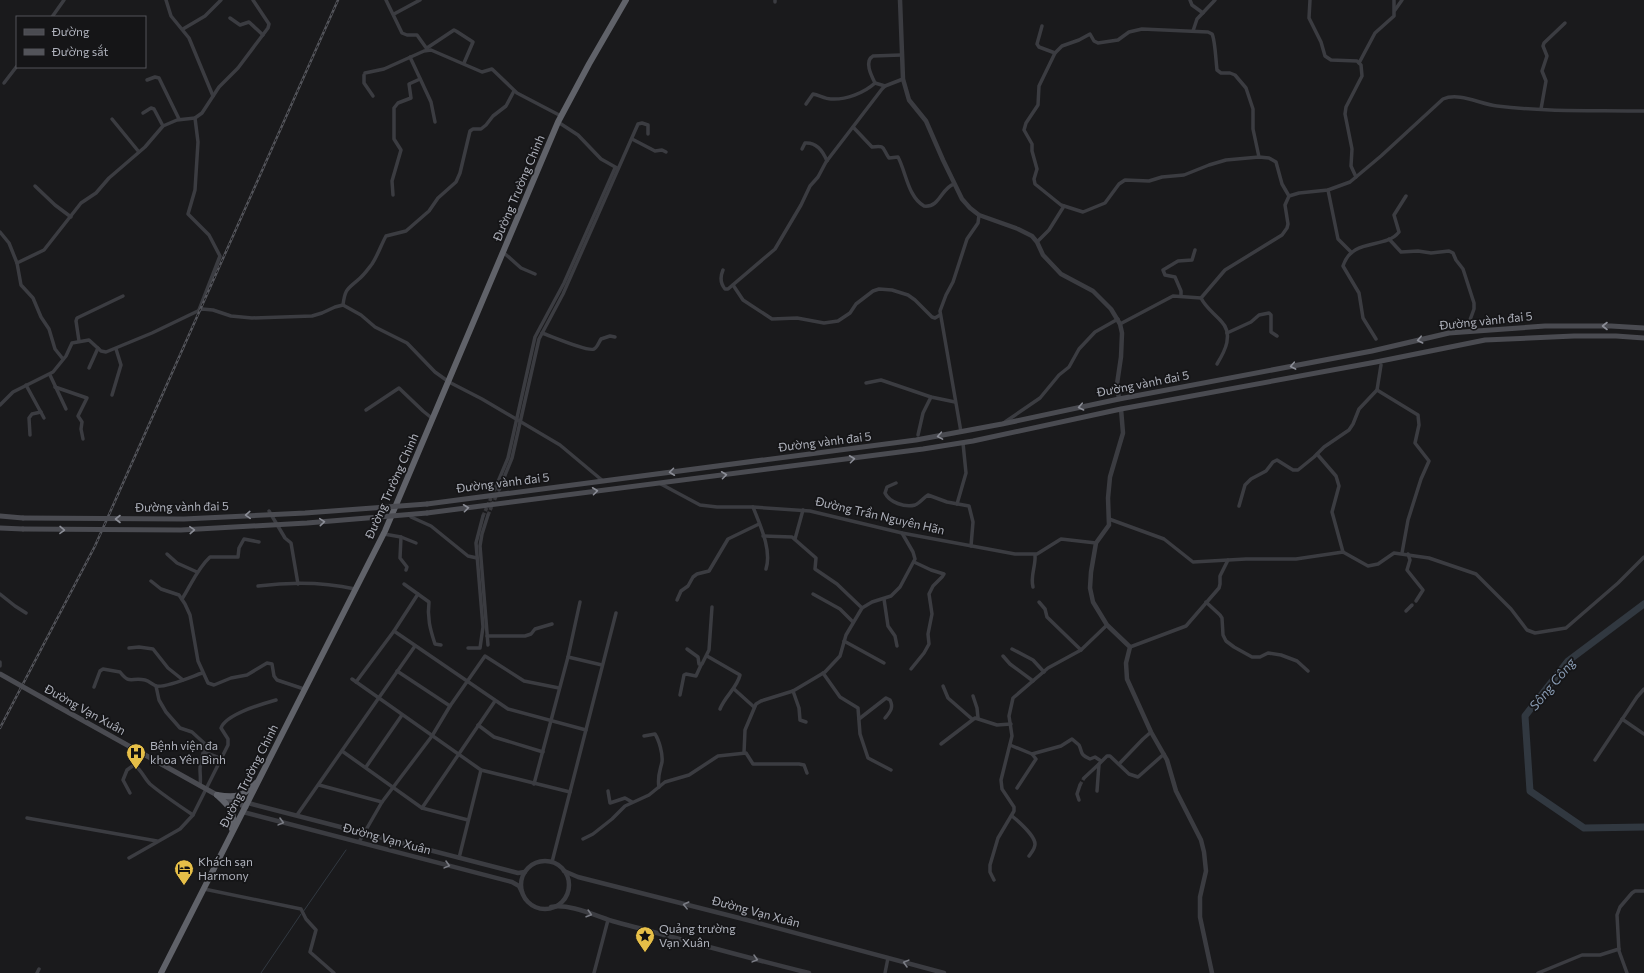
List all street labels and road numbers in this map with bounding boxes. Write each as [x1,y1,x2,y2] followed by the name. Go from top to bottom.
[489,132,547,244] street label: Đường Trường Chinh
[1438,308,1533,332] street label: Đường vành đai 5
[1095,367,1190,399] street label: Đường vành đai 5
[777,428,872,454] street label: Đường vành đai 5
[361,431,421,541] street label: Đường Trường Chinh
[455,469,550,495] street label: Đường vành đai 5
[813,493,946,537] street label: Đường Trần Nguyên Hãn
[134,498,229,514] street label: Đường vành đai 5
[42,681,128,737] street label: Đường Vạn Xuân
[216,722,280,830] street label: Đường Trường Chinh
[341,819,433,857] street label: Đường Vạn Xuân
[710,892,802,930] street label: Đường Vạn Xuân

